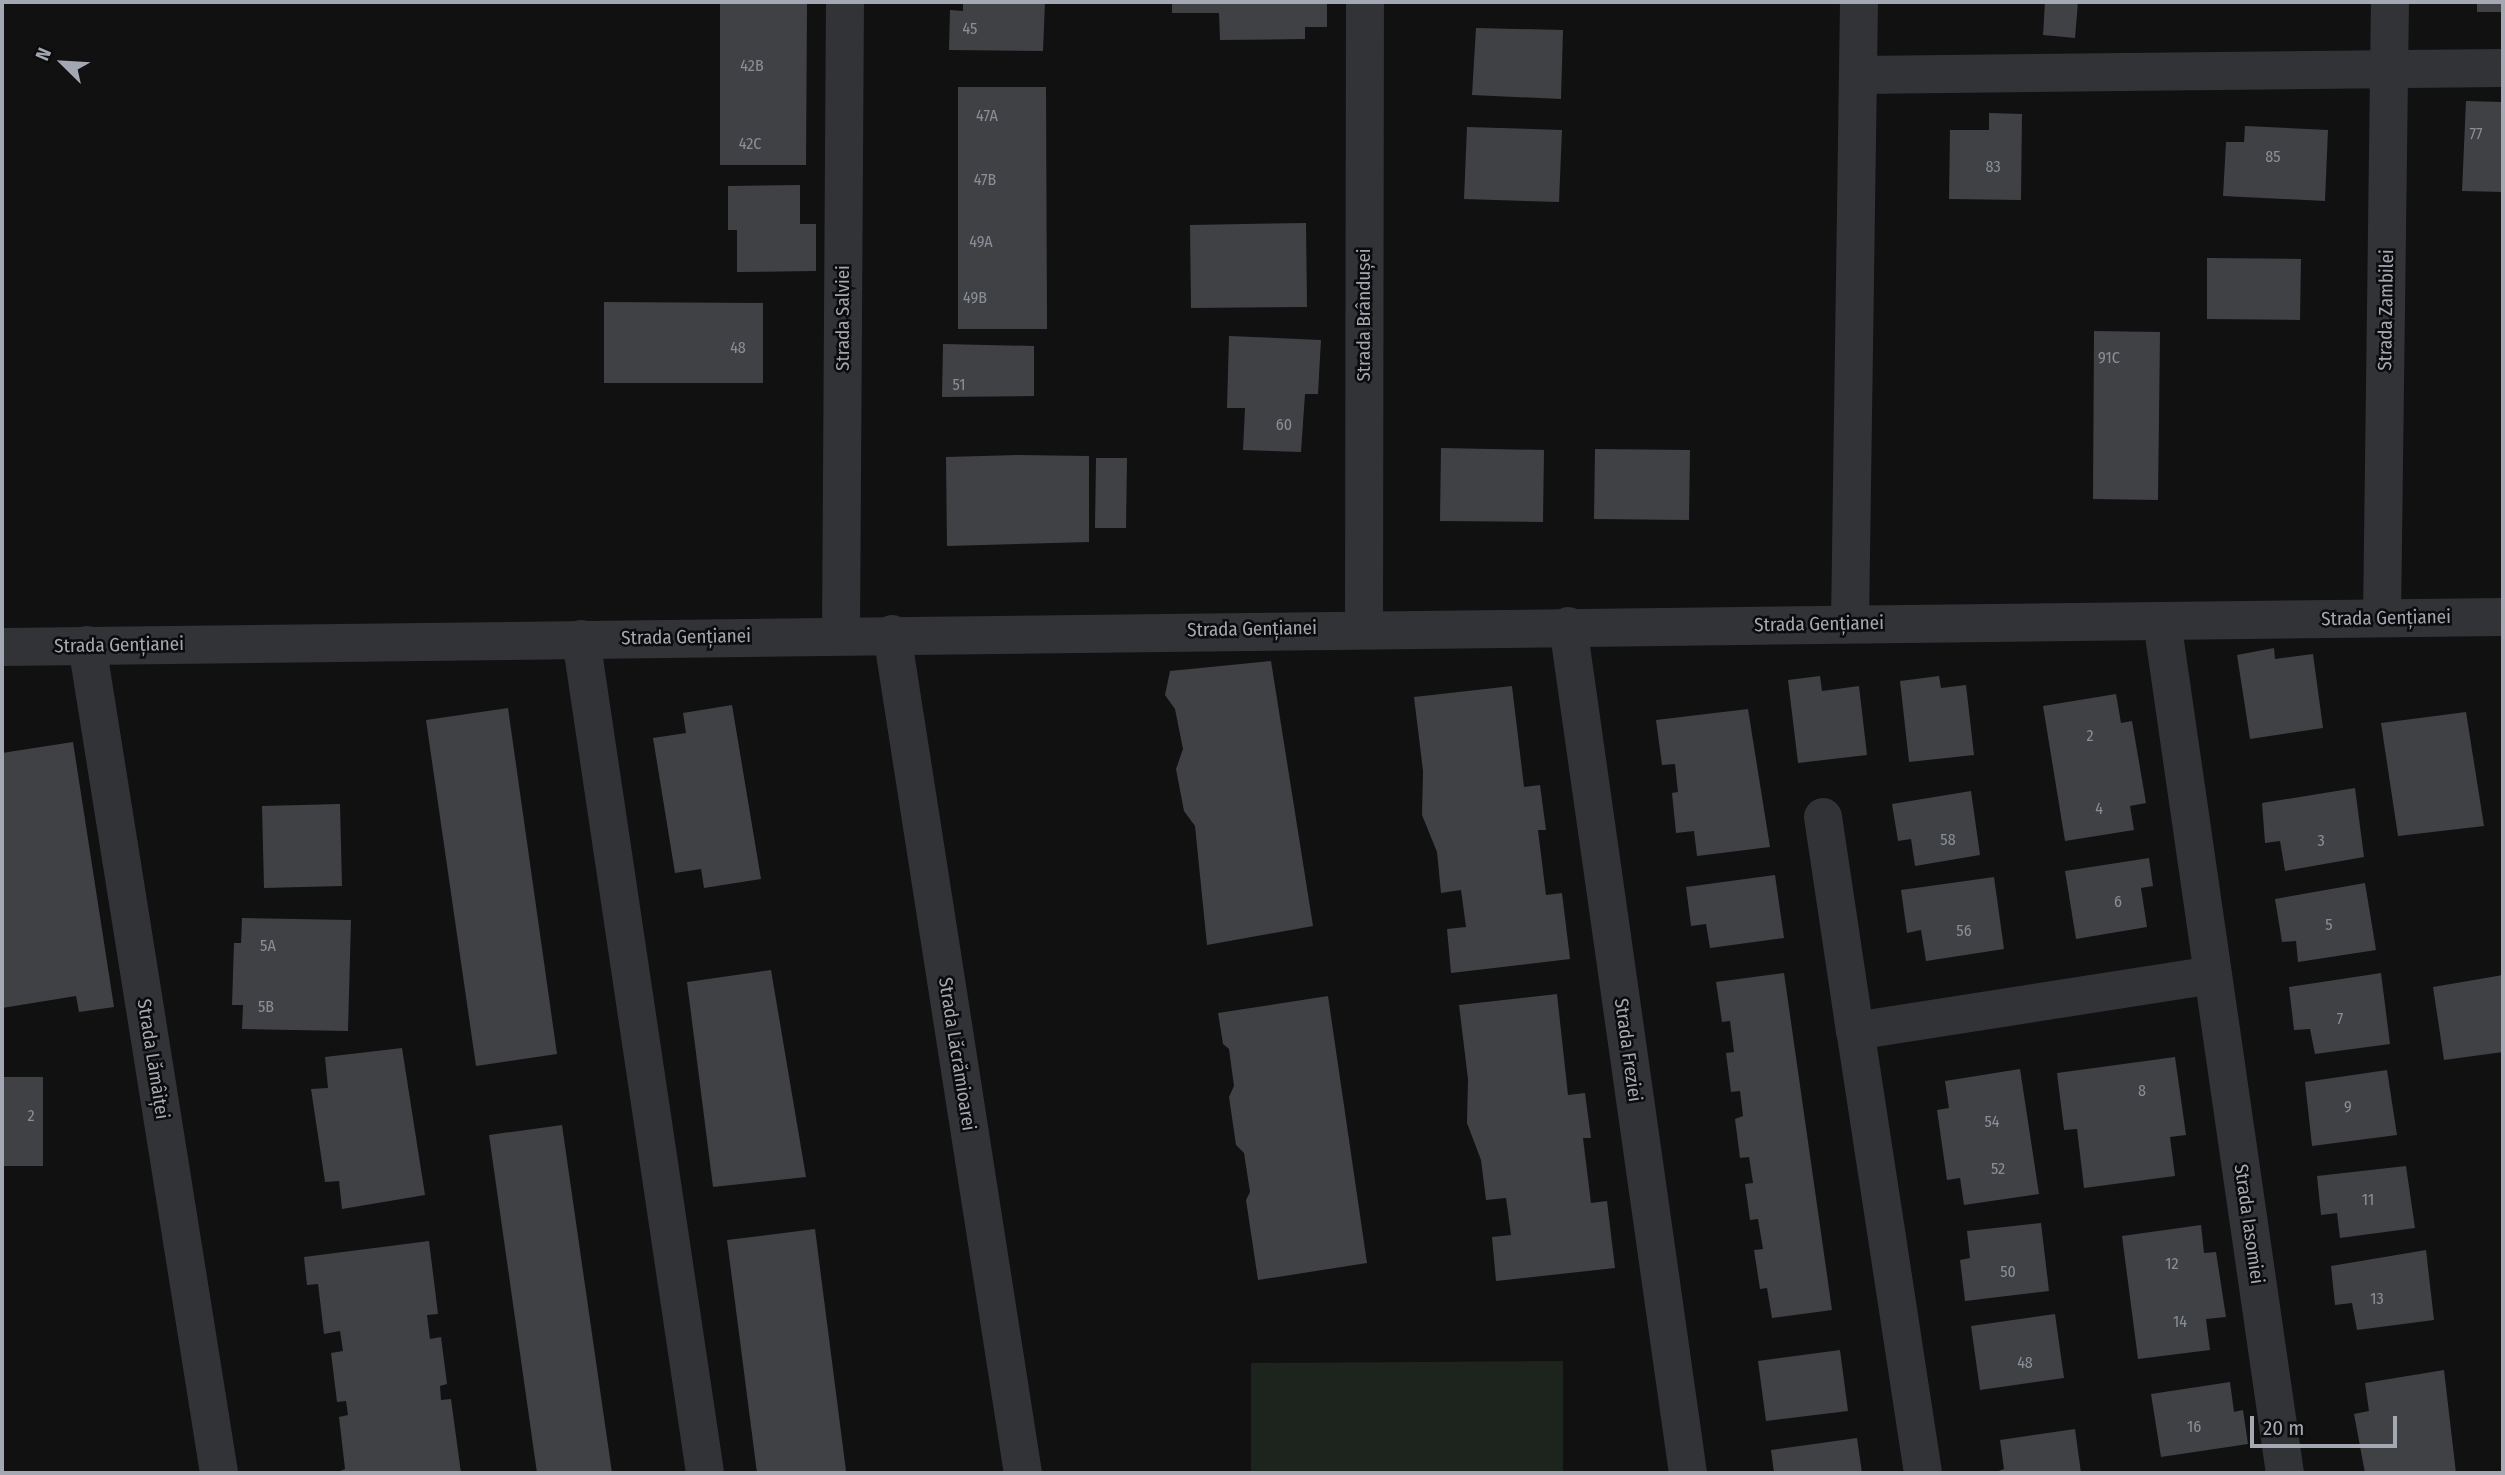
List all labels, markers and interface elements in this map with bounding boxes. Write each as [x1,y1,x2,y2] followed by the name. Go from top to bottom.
[963,19,977,39] house number: 45
[28,28,98,98] north arrow
[31,44,56,64] text: N
[740,56,764,76] house number: 42B
[976,106,998,126] house number: 47A
[2469,124,2483,144] house number: 77
[739,134,761,154] house number: 42C
[2265,147,2281,167] house number: 85
[1985,157,2001,177] house number: 83
[974,170,996,190] house number: 47B
[969,232,993,252] house number: 49A
[1353,248,1375,382] street label: Strada Brândușei
[2374,249,2398,371] street label: Strada Zambilei
[832,265,854,371] street label: Strada Salviei
[963,288,987,308] house number: 49B
[730,338,746,358] house number: 48
[2098,348,2120,368] house number: 91C
[953,375,965,395] house number: 51
[1276,415,1292,435] house number: 60
[2321,605,2451,631] street label: Strada Gențianei
[1754,611,1884,637] street label: Strada Gențianei
[1187,616,1317,642] street label: Strada Gențianei
[621,624,751,650] street label: Strada Gențianei
[54,632,184,658] street label: Strada Gențianei
[2086,726,2094,746] house number: 2
[2095,799,2103,819] house number: 4
[1940,830,1956,850] house number: 58
[2317,831,2325,851] house number: 3
[2114,892,2122,912] house number: 6
[2325,915,2333,935] house number: 5
[1956,921,1972,941] house number: 56
[260,936,276,956] house number: 5A
[934,976,980,1132] street label: Strada Lăcrămioarei
[132,997,174,1121] street label: Strada Lămâiței
[258,997,274,1017] house number: 5B
[1609,997,1647,1103] street label: Strada Freziei
[2337,1009,2343,1029] house number: 7
[2138,1081,2146,1101] house number: 8
[2344,1097,2352,1117] house number: 9
[27,1106,35,1126] house number: 2
[1984,1112,2000,1132] house number: 54
[1991,1159,2005,1179] house number: 52
[2229,1163,2269,1285] street label: Strada Iasomiei
[2362,1190,2374,1210] house number: 11
[2165,1254,2179,1274] house number: 12
[2000,1262,2016,1282] house number: 50
[2370,1289,2384,1309] house number: 13
[2173,1312,2187,1332] house number: 14
[2017,1353,2033,1373] house number: 48
[2253,1402,2400,1446] scale bar
[2263,1415,2304,1441] text: 20 m
[2187,1417,2201,1437] house number: 16

